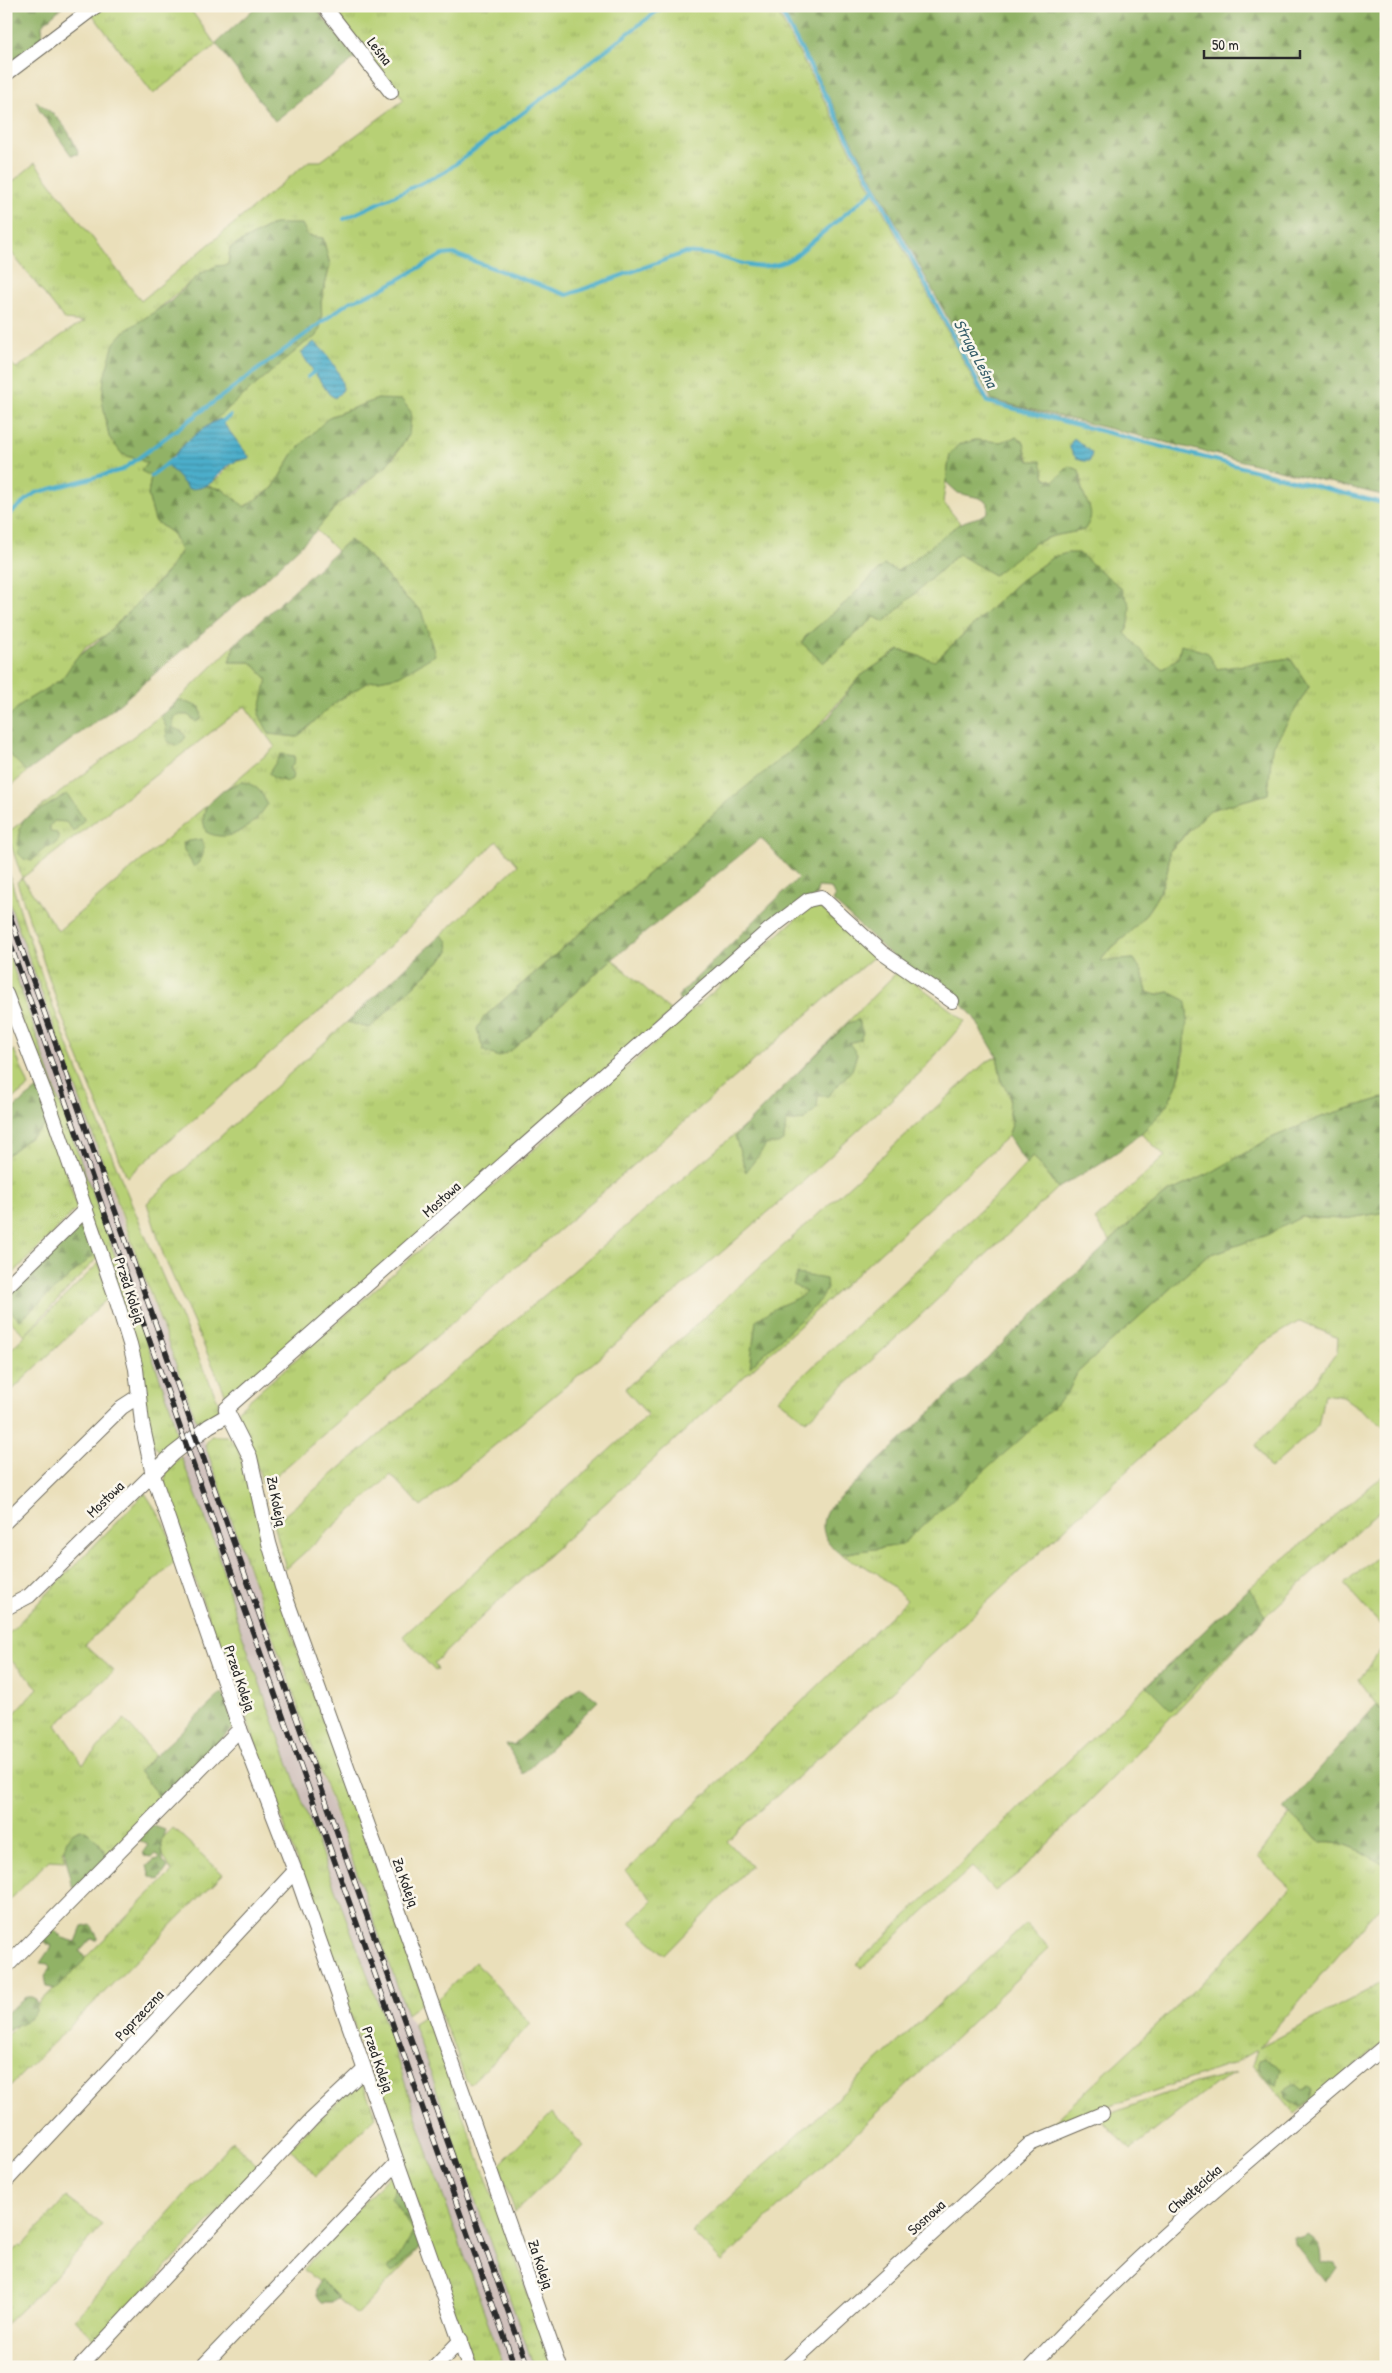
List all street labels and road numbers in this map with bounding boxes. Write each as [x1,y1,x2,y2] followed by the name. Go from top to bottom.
[362,33,398,69] street label: Leśna
[417,1176,465,1222] street label: Mostowa
[110,1254,151,1327] street label: Przed Koleją
[262,1474,292,1529] street label: Za Koleją
[82,1476,128,1522] street label: Mostowa
[219,1642,261,1715] street label: Przed Koleją
[388,1855,425,1910] street label: Za Koleją
[110,1985,168,2045] street label: Poprzeczna
[357,2023,399,2096] street label: Przed Koleją
[1162,2159,1226,2219] street label: Chwałęcicka
[902,2194,950,2240] street label: Sosnowa
[523,2237,559,2292] street label: Za Koleją

